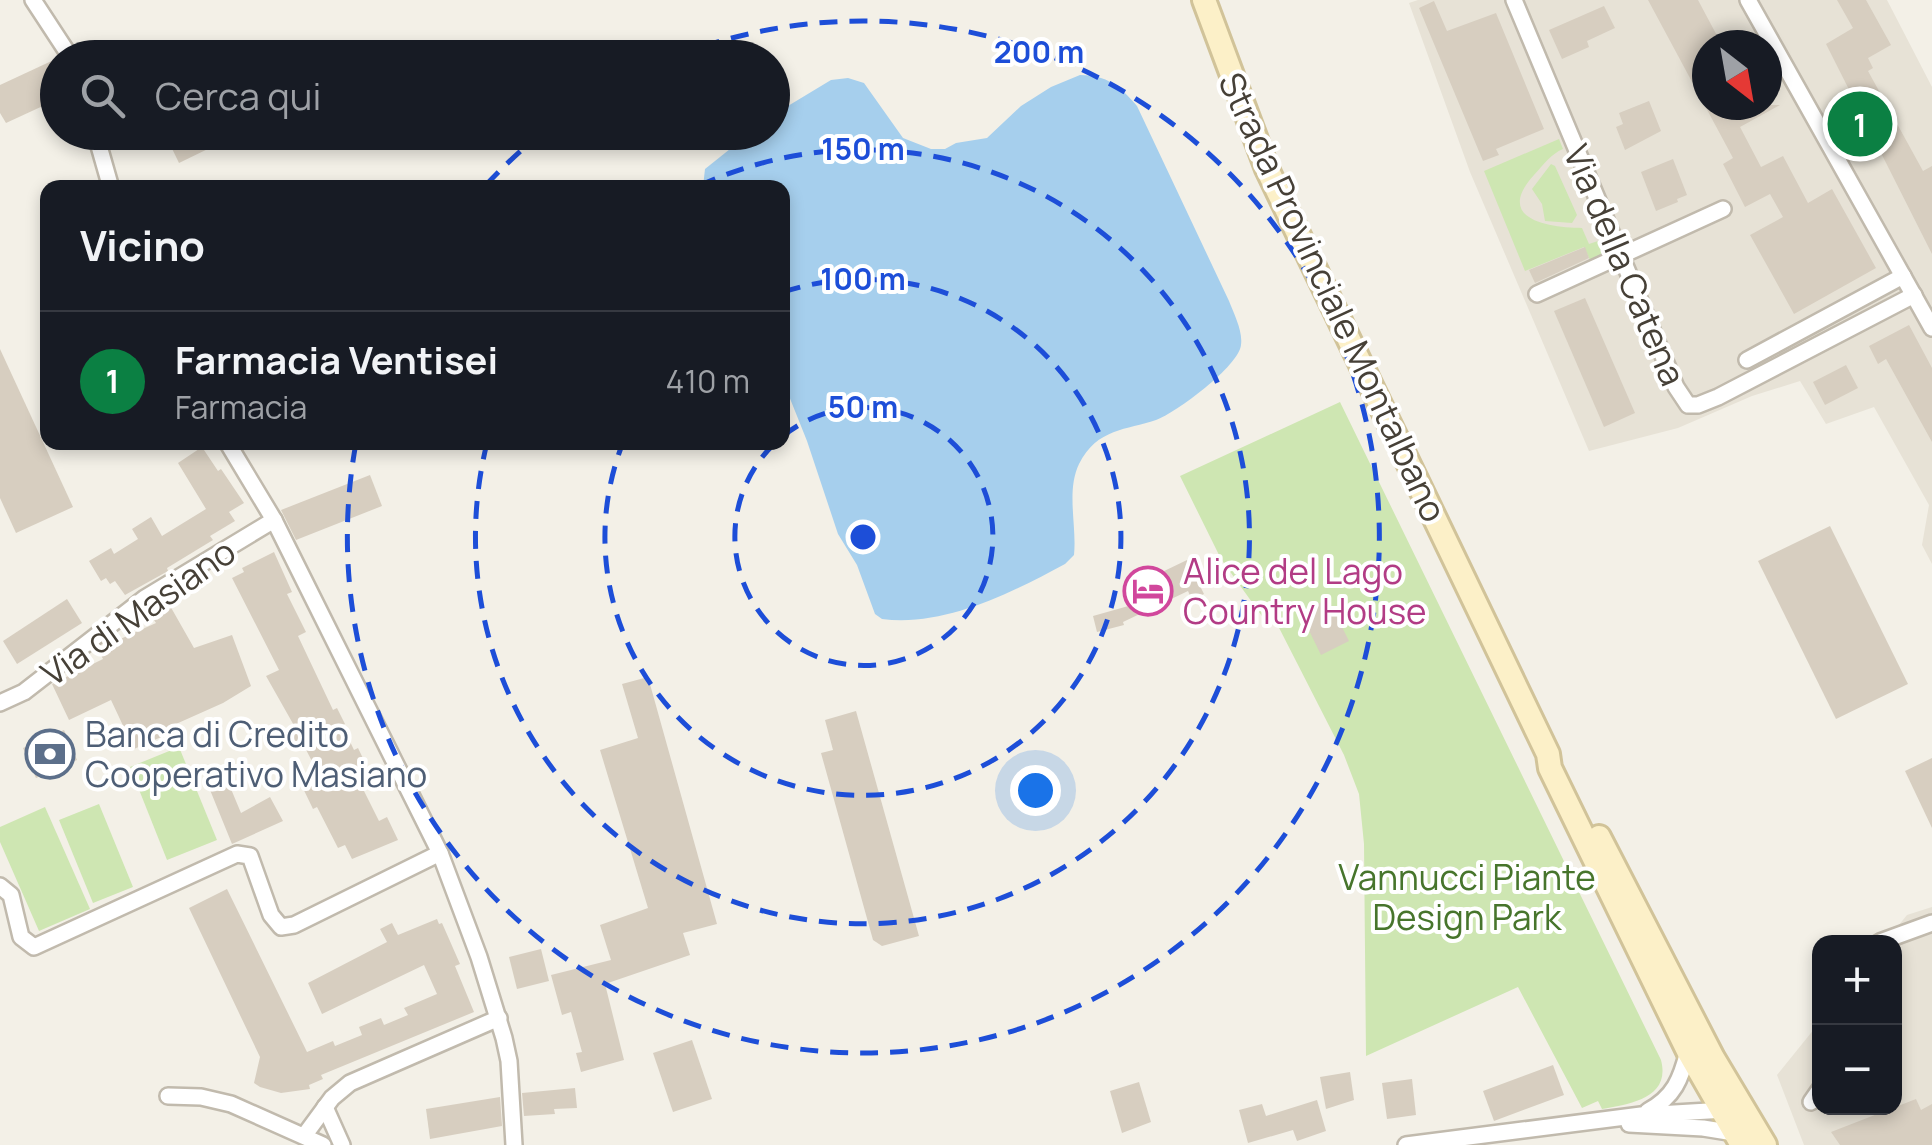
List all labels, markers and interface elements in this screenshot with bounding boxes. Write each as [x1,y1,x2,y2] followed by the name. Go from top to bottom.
[1692,30,1782,120] north arrow
[994,31,1084,72] text: 200 m
[40,40,790,150] search box
[1208,65,1458,529] street label: Strada Provinciale Montalbano
[75,68,130,123] icon: search
[155,69,321,121] text: Cerca qui
[1828,86,1892,162] pin: 1
[821,128,905,169] text: 150 m
[1553,137,1697,393] street label: Via della Catena
[80,216,205,274] text: Vicino
[820,258,906,299] text: 100 m
[175,333,498,385] text: Farmacia Ventisei
[105,359,120,403] text: 1
[666,359,750,403] text: 410 m
[175,385,307,429] text: Farmacia
[828,386,898,427] text: 50 m
[845,519,881,555] centre of rings
[31,527,245,697] street label: Via di Masiano
[1183,547,1426,635] place label: Alice del Lago Country House
[1122,565,1174,617] hotel icon: Alice del Lago Country House
[85,710,427,798] place label: Banca di Credito Cooperativo Masiano
[24,728,76,780] bank icon: Banca di Credito Cooperativo Masiano
[1010,765,1061,816] your location
[1338,853,1596,941] park label: Vannucci Piante Design Park
[1812,935,1902,1115] map controls
[1812,935,1902,1025] button: +
[1812,1025,1902,1115] button: −

